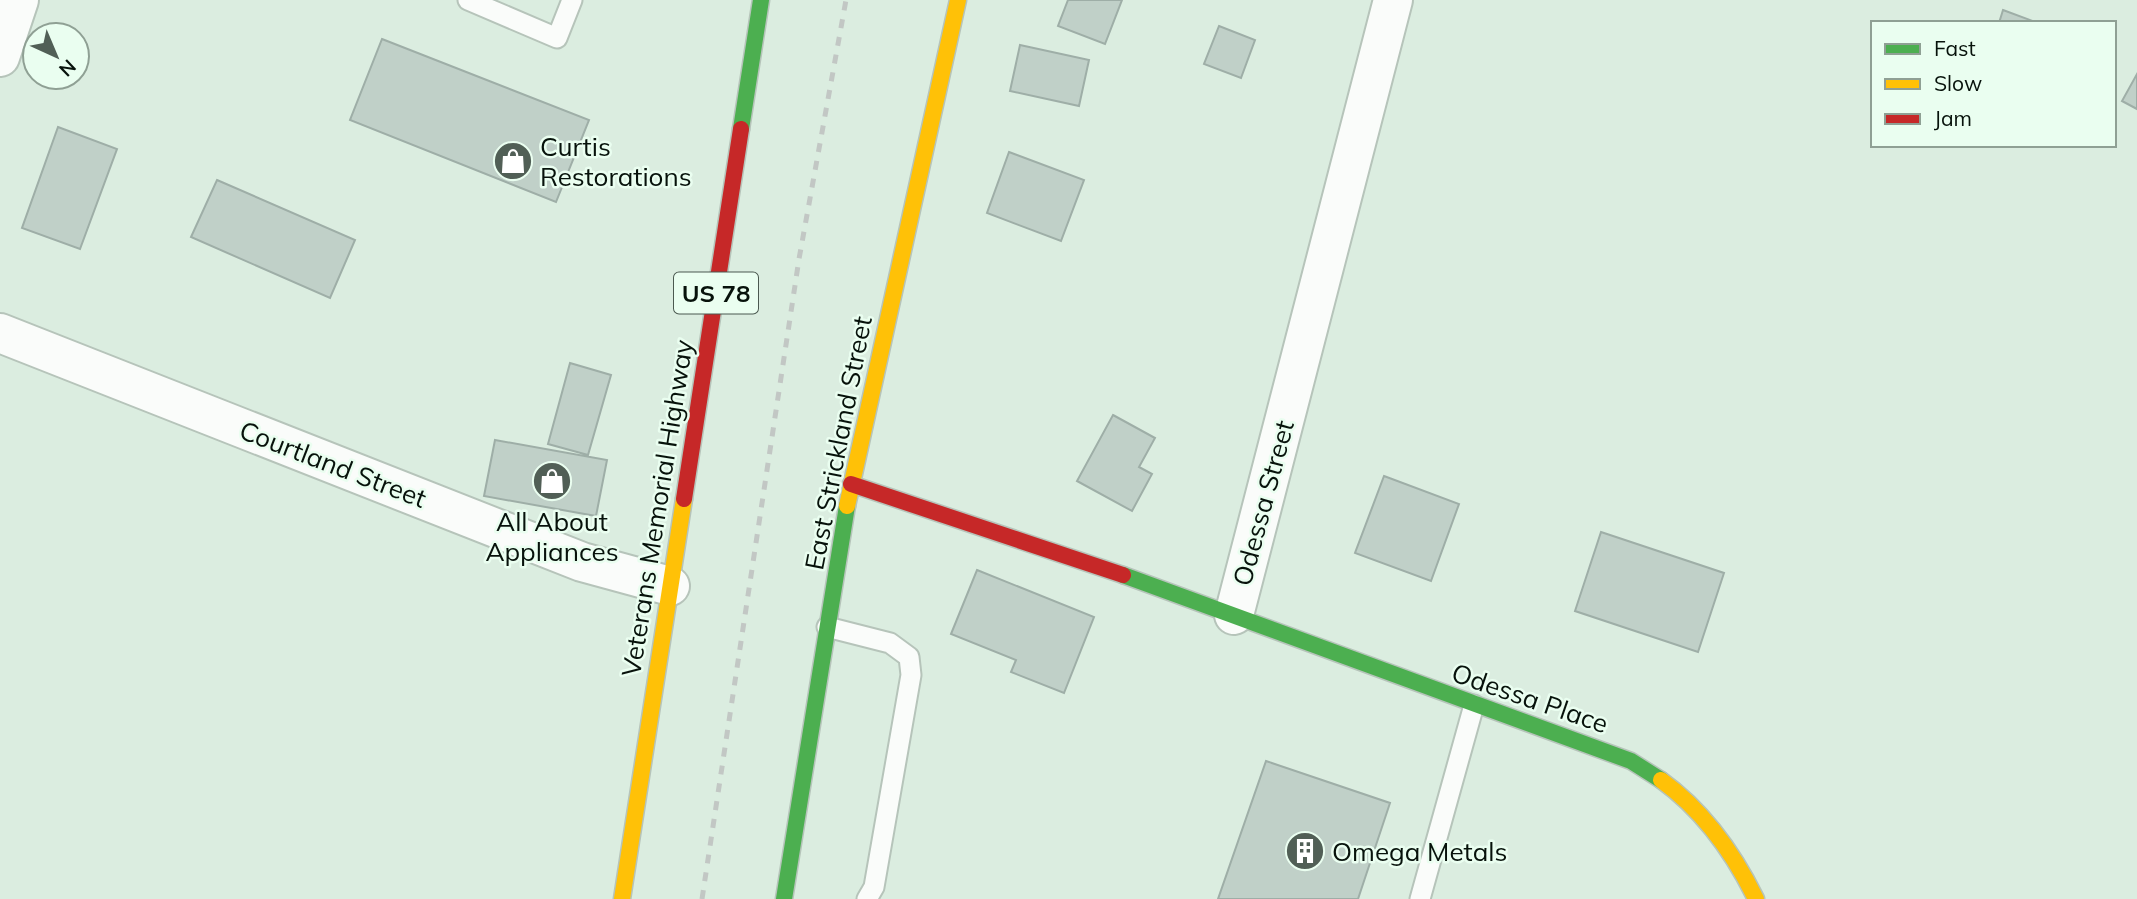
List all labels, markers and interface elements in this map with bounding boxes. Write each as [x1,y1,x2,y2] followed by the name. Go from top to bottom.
[21,21,91,91] north arrow
[1871,21,2116,147] legend
[1934,35,1976,61] text: Fast
[54,55,81,82] text: N
[1934,70,1982,96] text: Slow
[1934,105,1972,131] text: Jam
[540,130,692,193] place label: Curtis Restorations
[492,140,534,182] shop icon: Curtis Restorations
[674,272,758,314] road number: US 78
[797,313,879,573] street label: East Strickland Street
[614,337,700,679] street label: Veterans Memorial Highway
[235,413,431,515] street label: Courtland Street
[1225,417,1301,589] street label: Odessa Street
[531,460,573,502] shop icon: All About Appliances
[485,505,619,568] place label: All About Appliances
[1447,656,1613,740] street label: Odessa Place
[1284,830,1326,872] building icon: Omega Metals
[1332,835,1507,868] place label: Omega Metals

